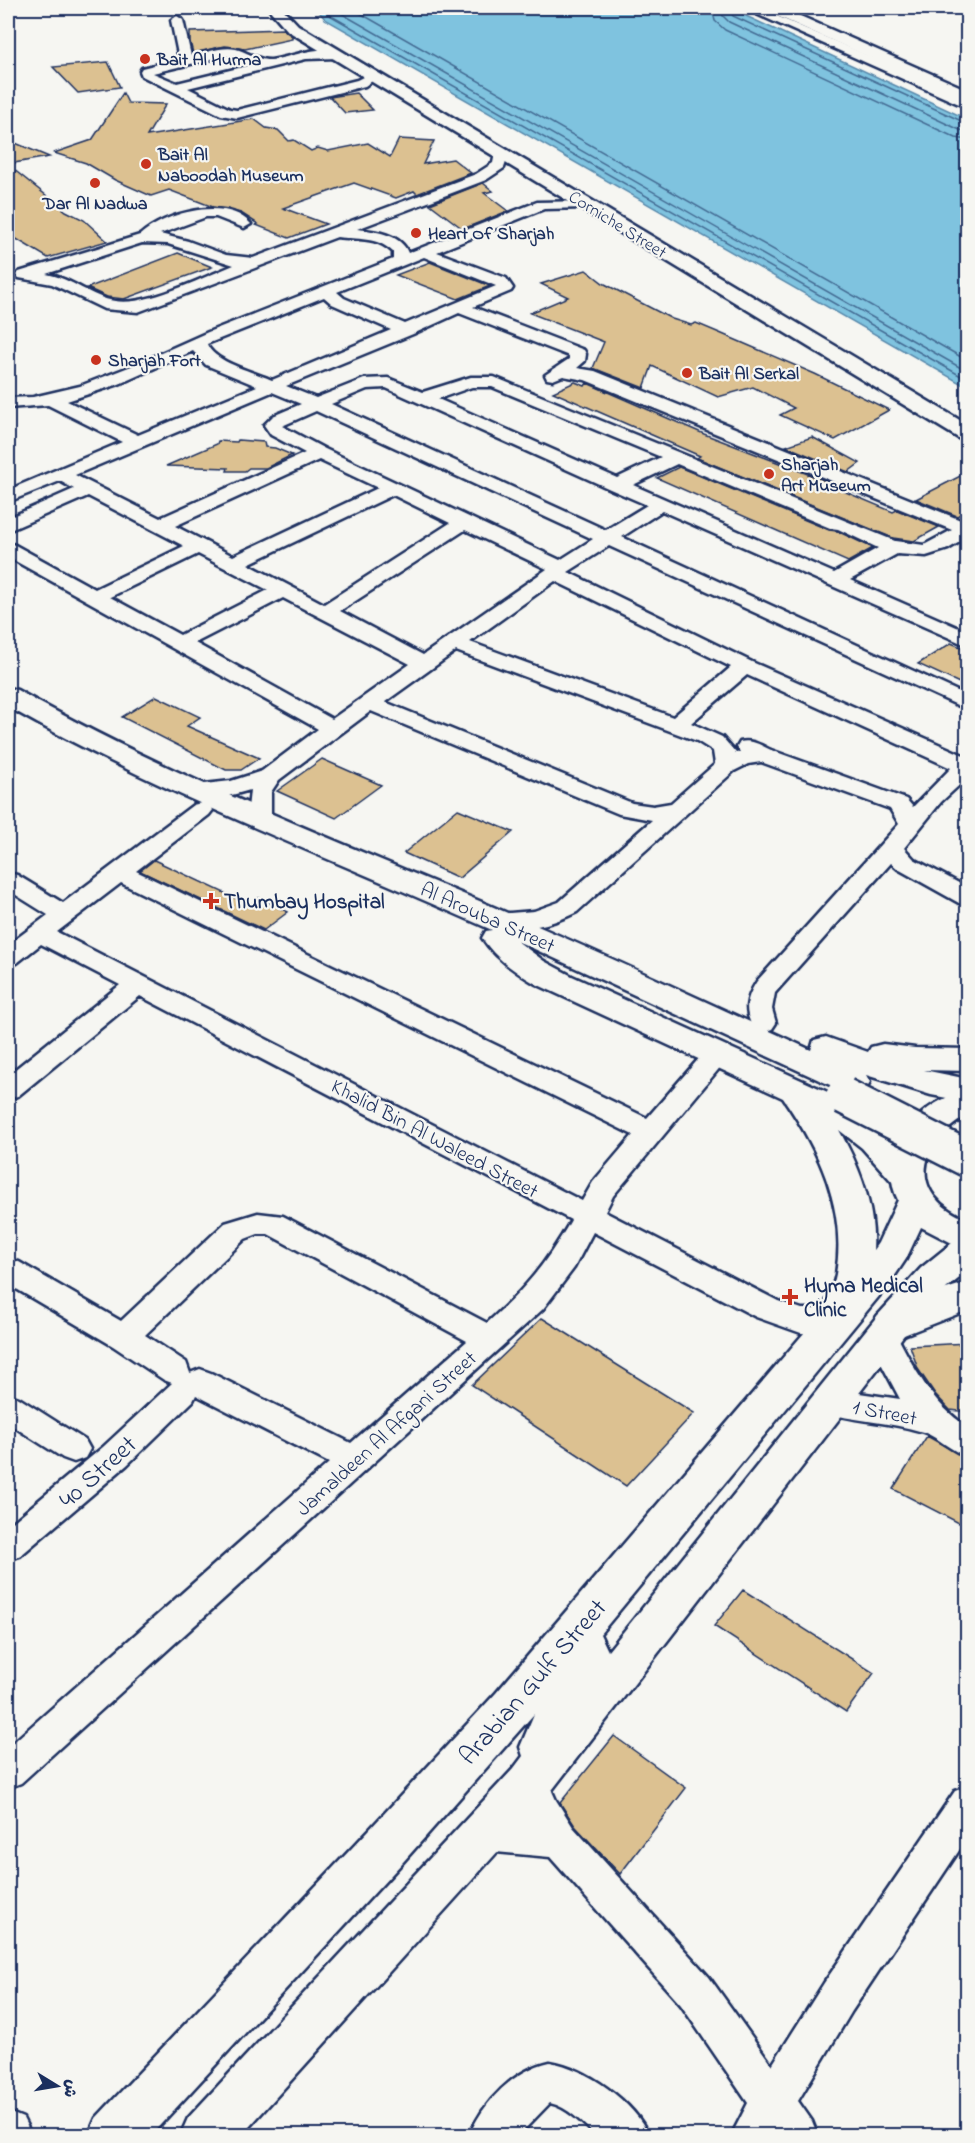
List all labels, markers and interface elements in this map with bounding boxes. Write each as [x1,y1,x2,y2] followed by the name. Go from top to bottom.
[156,48,261,74] place label: Bait Al Hurma
[138,52,152,66] marker: Bait Al Hurma
[157,143,304,190] place label: Bait Al Naboodah Museum
[139,157,153,171] marker: Bait Al Naboodah Museum
[88,176,102,190] marker: Dar Al Nadwa
[563,185,671,266] street label: Corniche Street
[41,192,148,218] place label: Dar Al Nadwa
[428,222,555,248] place label: Heart Of Sharjah
[409,226,423,240] marker: Heart Of Sharjah
[108,349,202,375] place label: Sharjah Fort
[89,353,103,367] marker: Sharjah Fort
[698,362,799,388] place label: Bait Al Serkal
[680,366,694,380] marker: Bait Al Serkal
[781,453,871,500] place label: Sharjah Art Museum
[762,467,776,481] marker: Sharjah Art Museum
[415,876,559,962] street label: Al Arouba Street
[224,888,385,920] place label: Thumbay Hospital
[202,892,220,910] marker: Thumbay Hospital
[325,1072,543,1207] street label: Khalid Bin Al Waleed Street
[804,1272,923,1326] place label: Hyma Medical Clinic
[781,1288,799,1306] marker: Hyma Medical Clinic
[290,1345,486,1526] street label: Jamaldeen Al Afgani Street
[850,1393,919,1435] street label: 1 Street
[51,1427,147,1519] street label: 40 Street
[451,1591,617,1774] street label: Arabian Gulf Street
[27,2056,87,2116] north arrow
[56,2078,83,2099] text: ش

